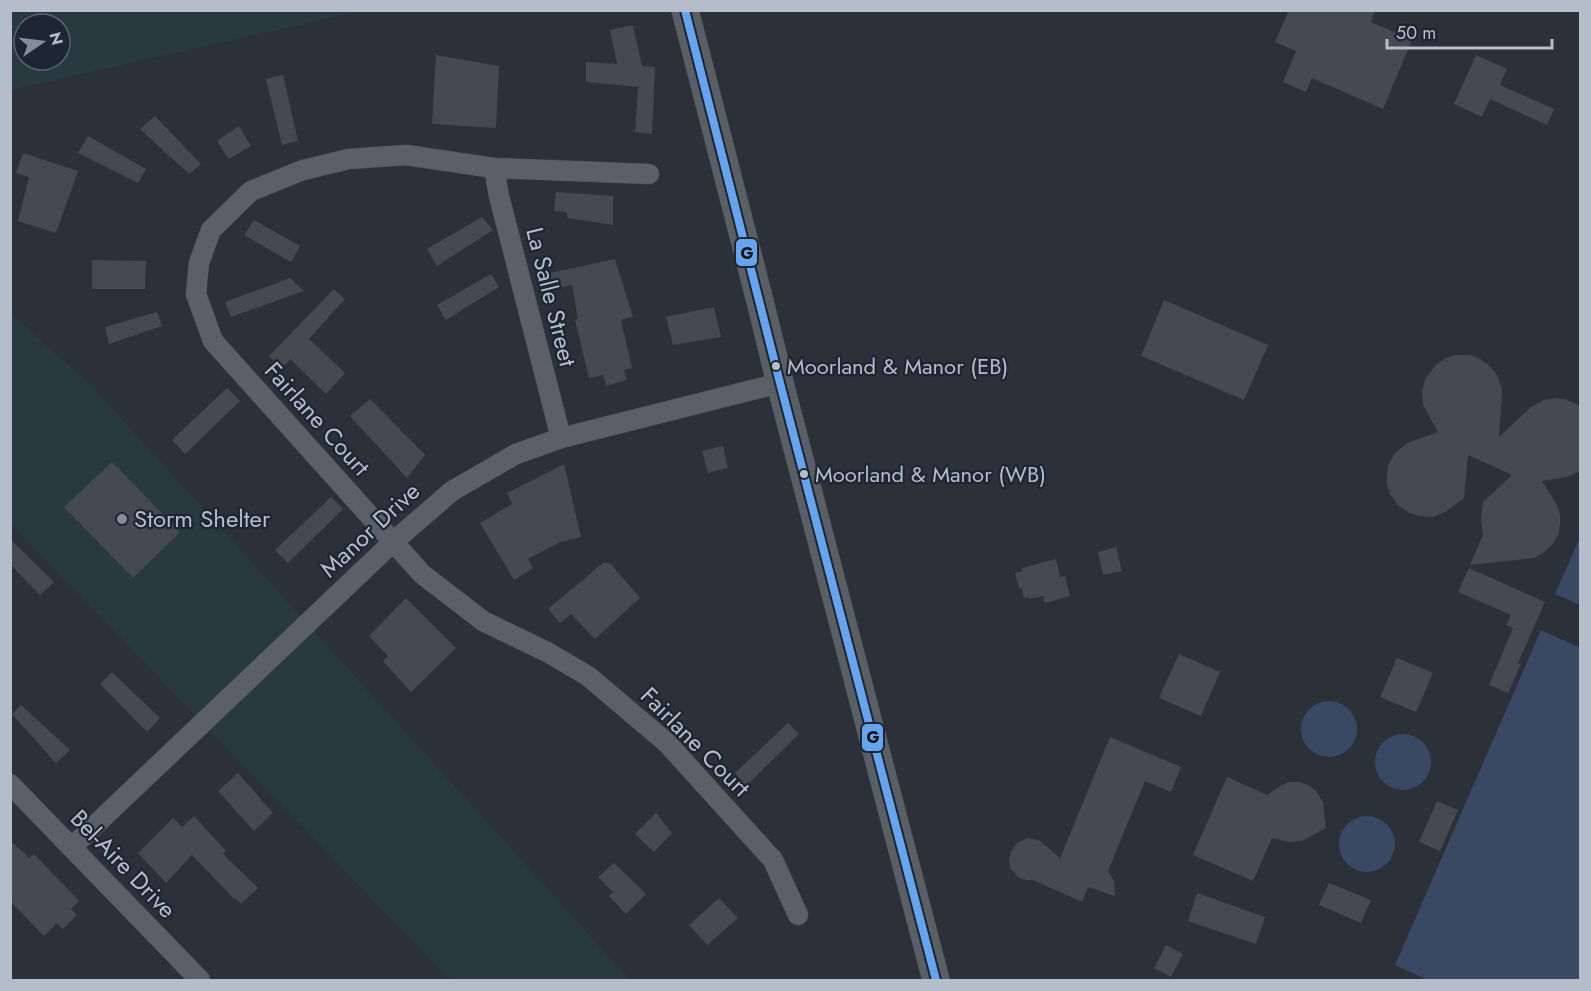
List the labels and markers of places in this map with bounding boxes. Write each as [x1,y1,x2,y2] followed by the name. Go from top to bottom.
[787,350,1008,382] place label: Moorland & Manor (EB)
[770,360,782,372] marker: Moorland & Manor (EB)
[815,458,1046,490] place label: Moorland & Manor (WB)
[798,468,810,480] marker: Moorland & Manor (WB)
[134,501,271,536] place label: Storm Shelter
[115,512,129,526] marker: Storm Shelter

